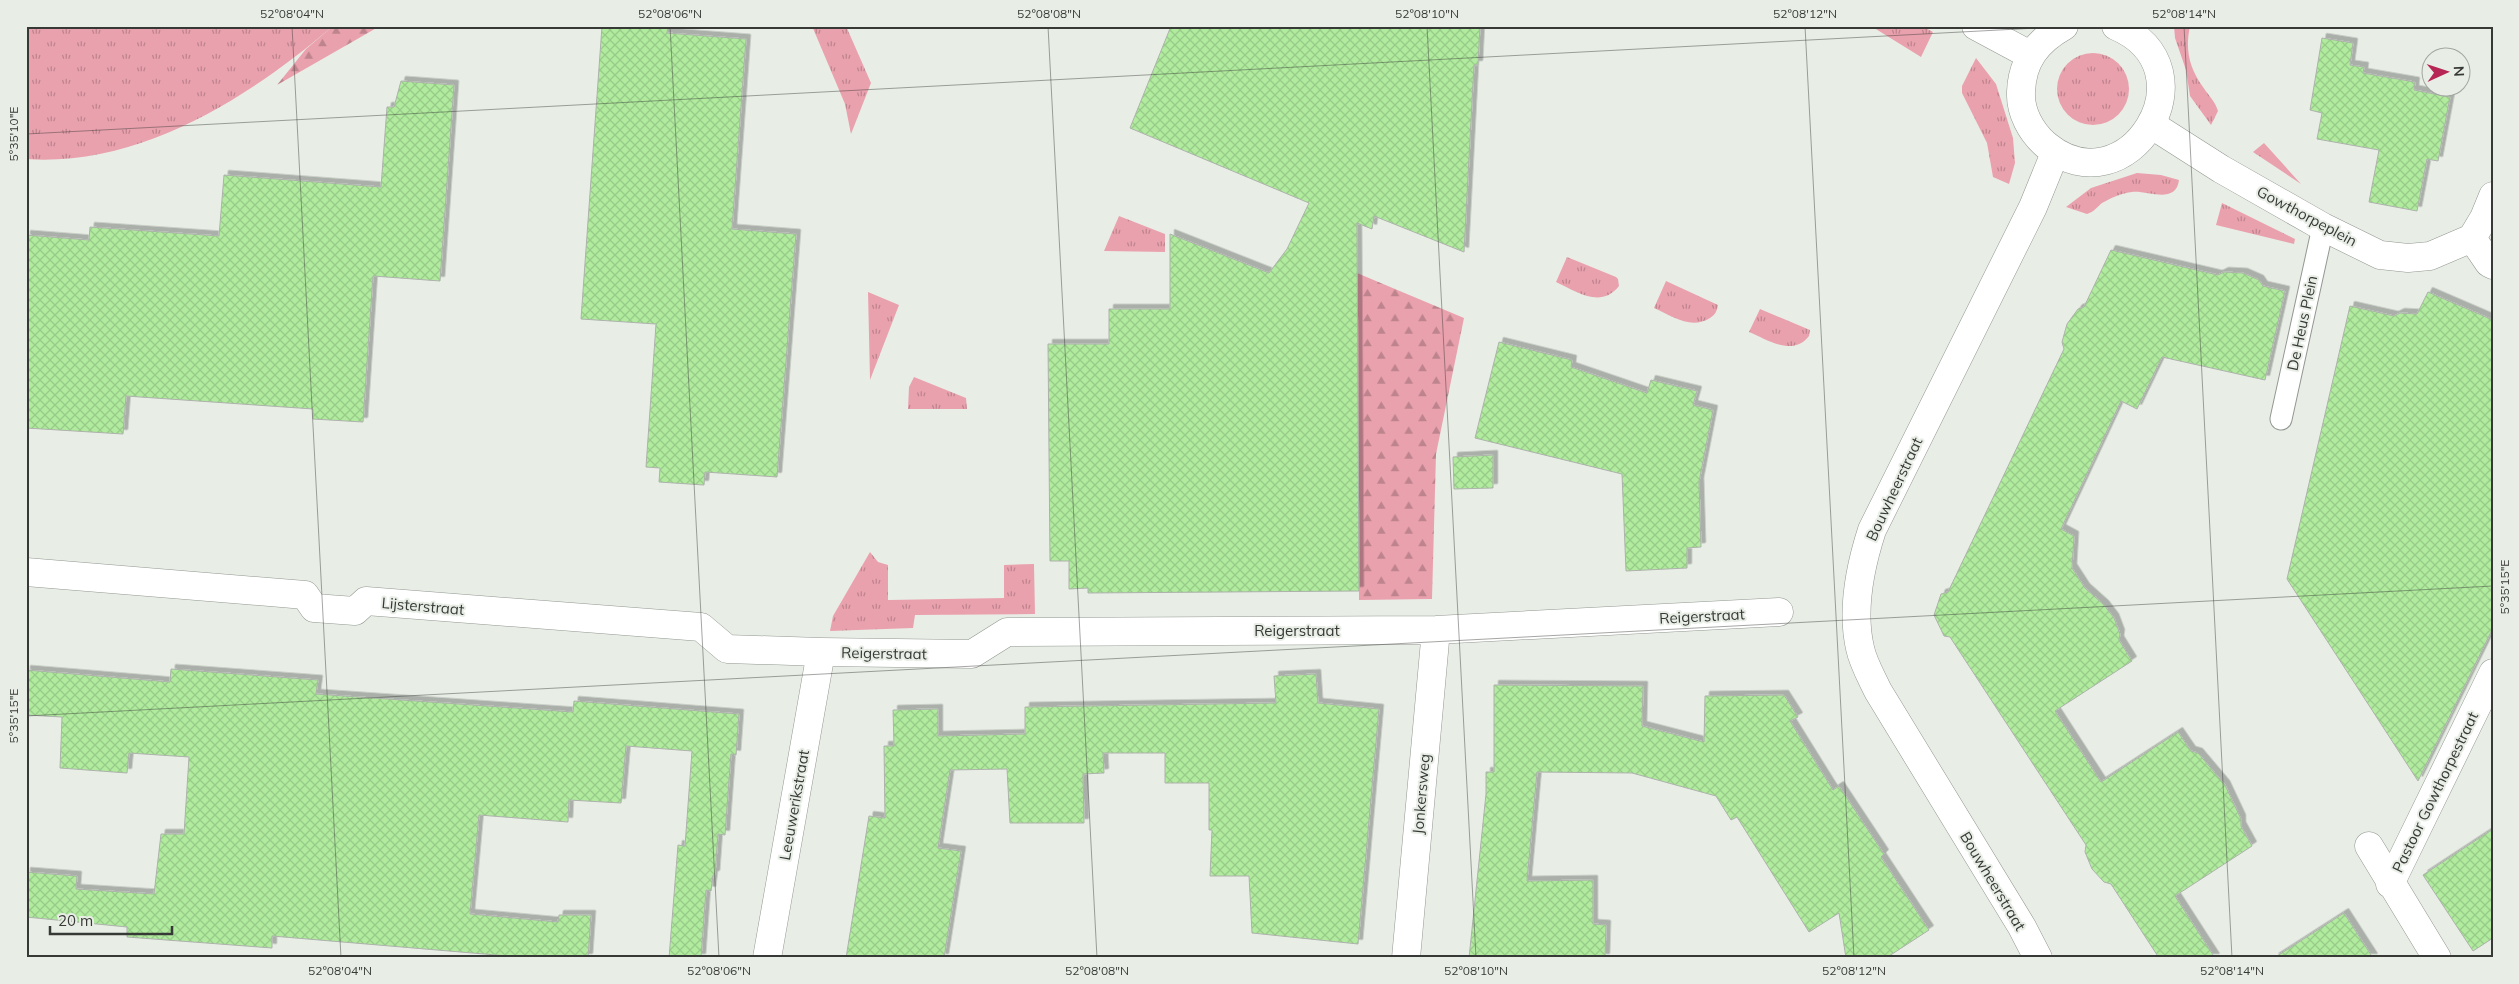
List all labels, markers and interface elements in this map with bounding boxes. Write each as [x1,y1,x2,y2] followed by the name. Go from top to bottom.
[260,6,324,21] text: 52°08'04"N
[638,6,702,21] text: 52°08'06"N
[1017,6,1081,21] text: 52°08'08"N
[1395,6,1459,21] text: 52°08'10"N
[1773,6,1837,21] text: 52°08'12"N
[2152,6,2216,21] text: 52°08'14"N
[2422,48,2472,98] north arrow
[2450,66,2468,77] text: N
[6,107,21,161] text: 5°35'10"E
[2254,182,2360,250] street label: Gowthorpeplein
[2283,274,2321,372] street label: De Heus Plein
[1862,434,1926,544] street label: Bouwheerstraat
[2497,560,2512,614] text: 5°35'15"E
[381,593,465,619] street label: Lijsterstraat
[1659,604,1745,628] street label: Reigerstraat
[1254,621,1340,640] street label: Reigerstraat
[841,643,927,663] street label: Reigerstraat
[6,689,21,743] text: 5°35'15"E
[2388,709,2482,875] street label: Pastoor Gowthorpestraat
[775,748,813,862] street label: Leeuwerikstraat
[1408,753,1434,835] street label: Jonkersweg
[1956,828,2030,934] street label: Bouwheerstraat
[50,904,172,936] scale bar
[58,911,93,930] text: 20 m
[308,963,372,978] text: 52°08'04"N
[687,963,751,978] text: 52°08'06"N
[1065,963,1129,978] text: 52°08'08"N
[1444,963,1508,978] text: 52°08'10"N
[1822,963,1886,978] text: 52°08'12"N
[2200,963,2264,978] text: 52°08'14"N

